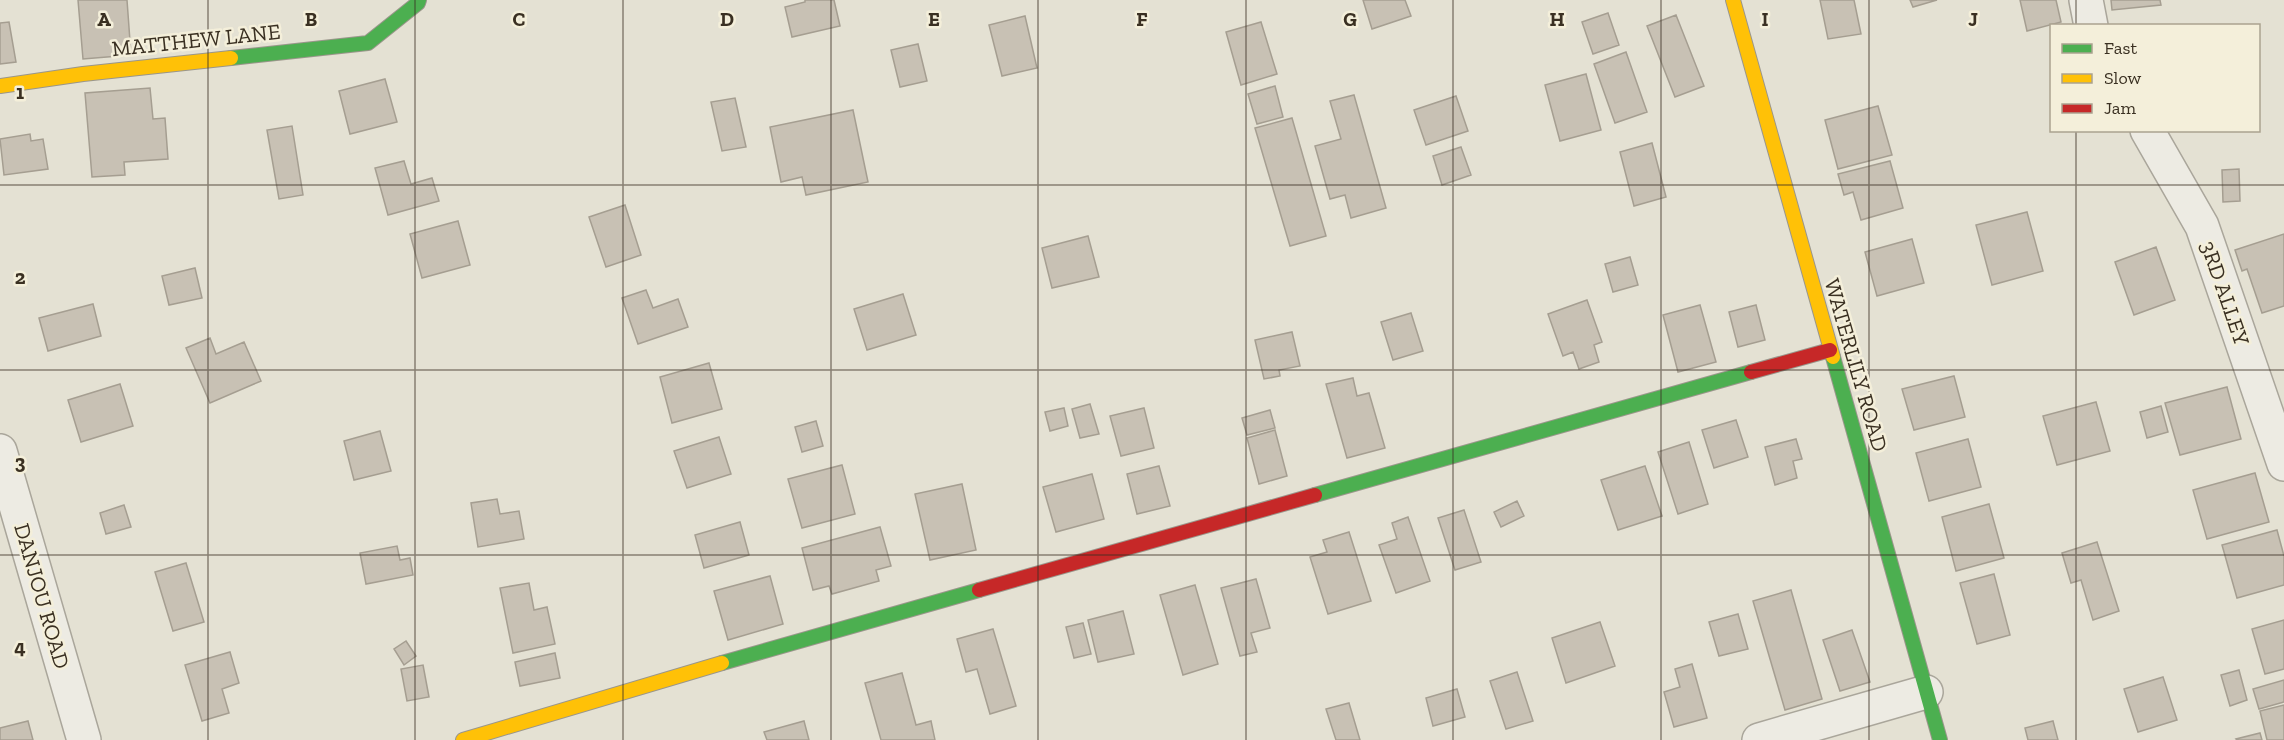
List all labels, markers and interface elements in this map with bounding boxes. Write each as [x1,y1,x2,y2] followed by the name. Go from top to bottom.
[97,7,111,31] text: A
[305,7,317,31] text: B
[513,7,526,31] text: C
[720,7,734,31] text: D
[928,7,940,31] text: E
[1136,7,1148,31] text: F
[1343,7,1357,31] text: G
[1549,7,1565,31] text: H
[1761,7,1769,31] text: I
[1968,7,1978,31] text: J
[110,18,282,62] street label: MATTHEW LANE
[2050,24,2260,132] legend
[2104,37,2137,59] text: Fast
[2104,67,2141,89] text: Slow
[16,80,24,104] text: 1
[2104,97,2136,119] text: Jam
[2195,237,2256,349] street label: 3RD ALLEY
[15,265,26,289] text: 2
[1818,275,1894,455] street label: WATERLILY ROAD
[15,450,26,474] text: 3
[8,520,76,672] street label: DANJOU ROAD
[14,635,26,659] text: 4

